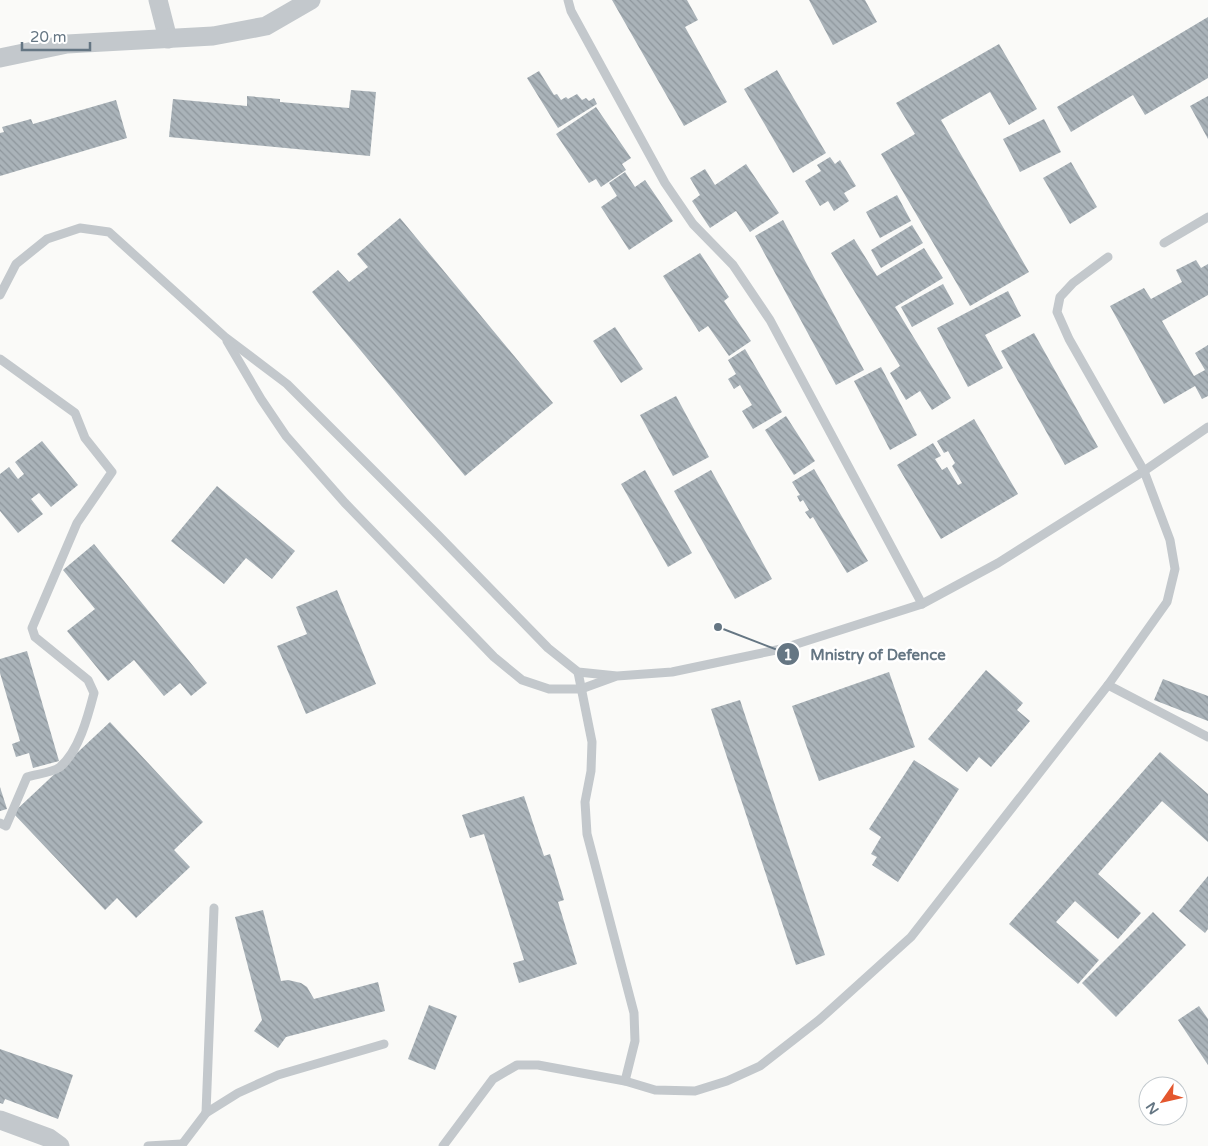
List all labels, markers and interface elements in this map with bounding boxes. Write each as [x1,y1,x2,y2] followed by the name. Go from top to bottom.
[22,20,90,52] scale bar
[30,28,67,46] text: 20 m
[776,639,956,669] callout: Mnistry of Defence
[783,646,793,664] text: 1
[810,646,946,665] text: Mnistry of Defence
[1138,1076,1188,1126] north arrow
[1142,1099,1163,1117] text: N

